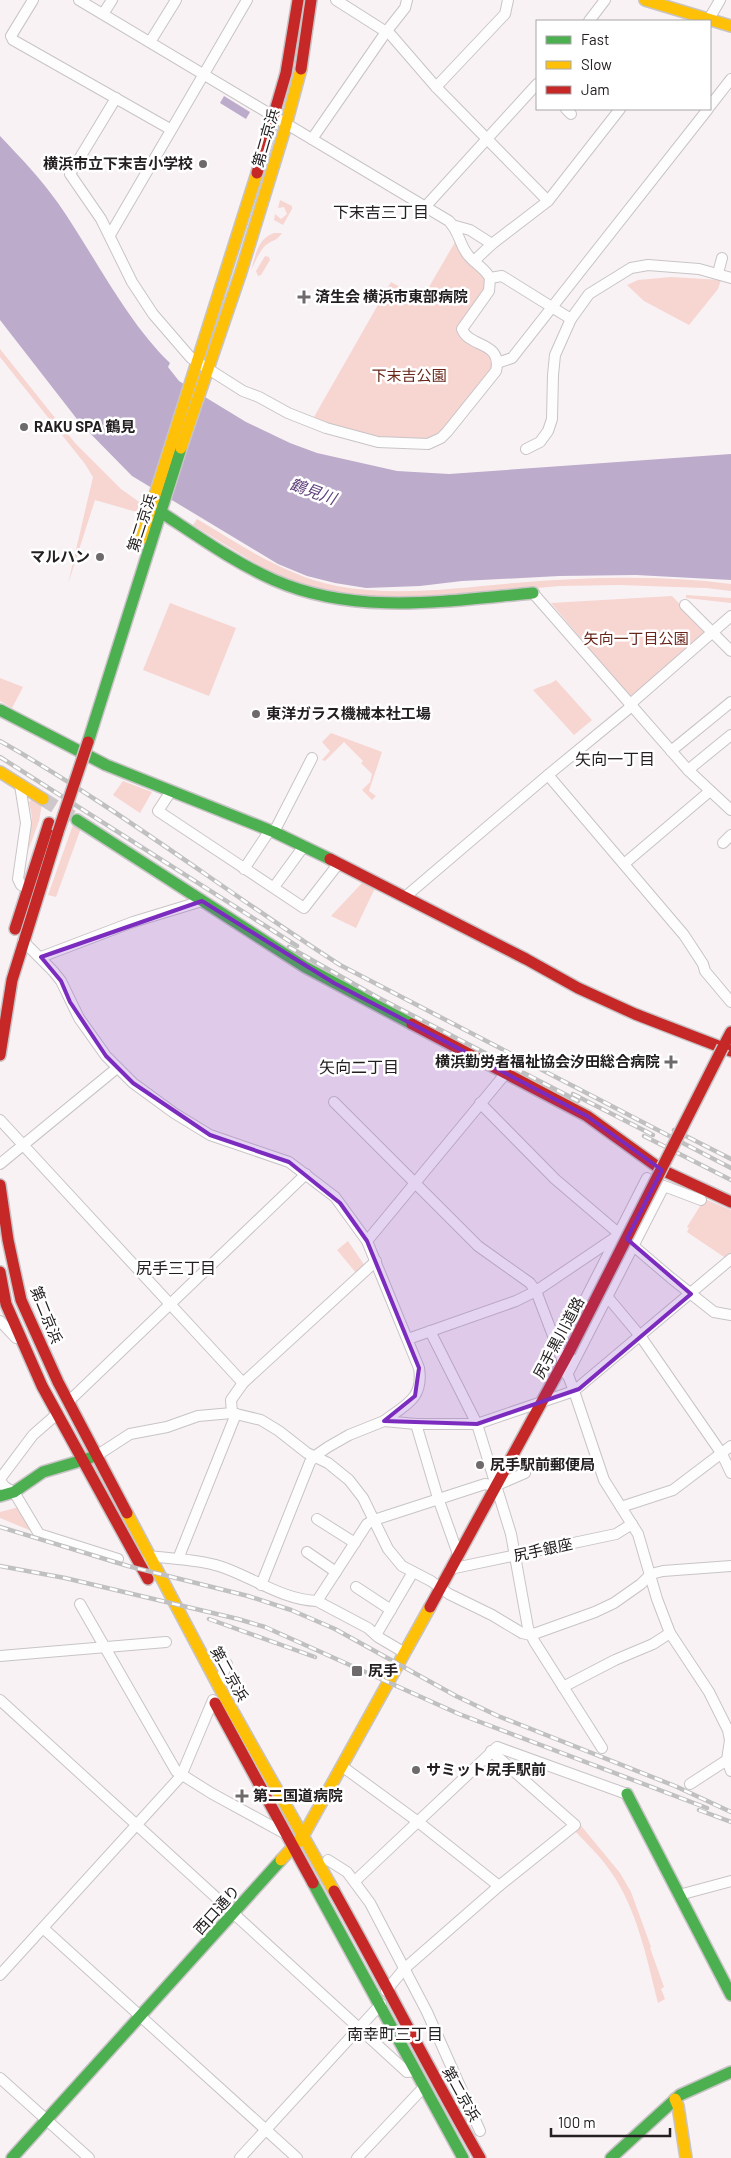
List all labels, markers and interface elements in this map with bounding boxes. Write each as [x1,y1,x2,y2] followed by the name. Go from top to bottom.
[536,20,711,110] legend
[581,30,609,48] text: Fast
[581,55,612,73] text: Slow
[581,80,610,98] text: Jam
[248,106,282,169] street label: 第二京浜
[43,154,193,172] place label: 横浜市立下末吉小学校
[197,158,209,170] marker: 横浜市立下末吉小学校
[333,202,429,221] district label: 下末吉三丁目
[315,287,468,305] place label: 済生会 横浜市東部病院
[297,290,311,304] marker: 済生会 横浜市東部病院
[371,366,447,384] park label: 下末吉公園
[34,417,135,435] place label: RAKU SPA 鶴見
[18,421,30,433] marker: RAKU SPA 鶴見
[287,473,341,508] water label: 鶴見川
[123,491,159,554] street label: 第二京浜
[30,547,90,565] place label: マルハン
[94,551,106,563] marker: マルハン
[583,629,689,647] park label: 矢向一丁目公園
[266,704,431,722] place label: 東洋ガラス機械本社工場
[250,708,262,720] marker: 東洋ガラス機械本社工場
[575,749,655,768] district label: 矢向一丁目
[435,1052,660,1070] place label: 横浜勤労者福祉協会汐田総合病院
[664,1055,678,1069] marker: 横浜勤労者福祉協会汐田総合病院
[319,1057,399,1076] district label: 矢向二丁目
[136,1258,216,1277] district label: 尻手三丁目
[27,1283,67,1346] street label: 第二京浜
[529,1294,587,1381] street label: 尻手黒川道路
[490,1455,595,1473] place label: 尻手駅前郵便局
[474,1459,486,1471] marker: 尻手駅前郵便局
[512,1534,574,1564] street label: 尻手銀座
[207,1643,252,1704] street label: 第二京浜
[368,1661,398,1679] place label: 尻手
[350,1664,364,1678] marker: 尻手
[426,1760,546,1778] place label: サミット尻手駅前
[410,1764,422,1776] marker: サミット尻手駅前
[253,1786,343,1804] place label: 第二国道病院
[235,1789,249,1803] marker: 第二国道病院
[189,1881,243,1938] street label: 西口通り
[347,2024,443,2043] district label: 南幸町三丁目
[439,2063,484,2124] street label: 第二京浜
[551,2106,670,2138] scale bar
[558,2113,596,2131] text: 100 m

